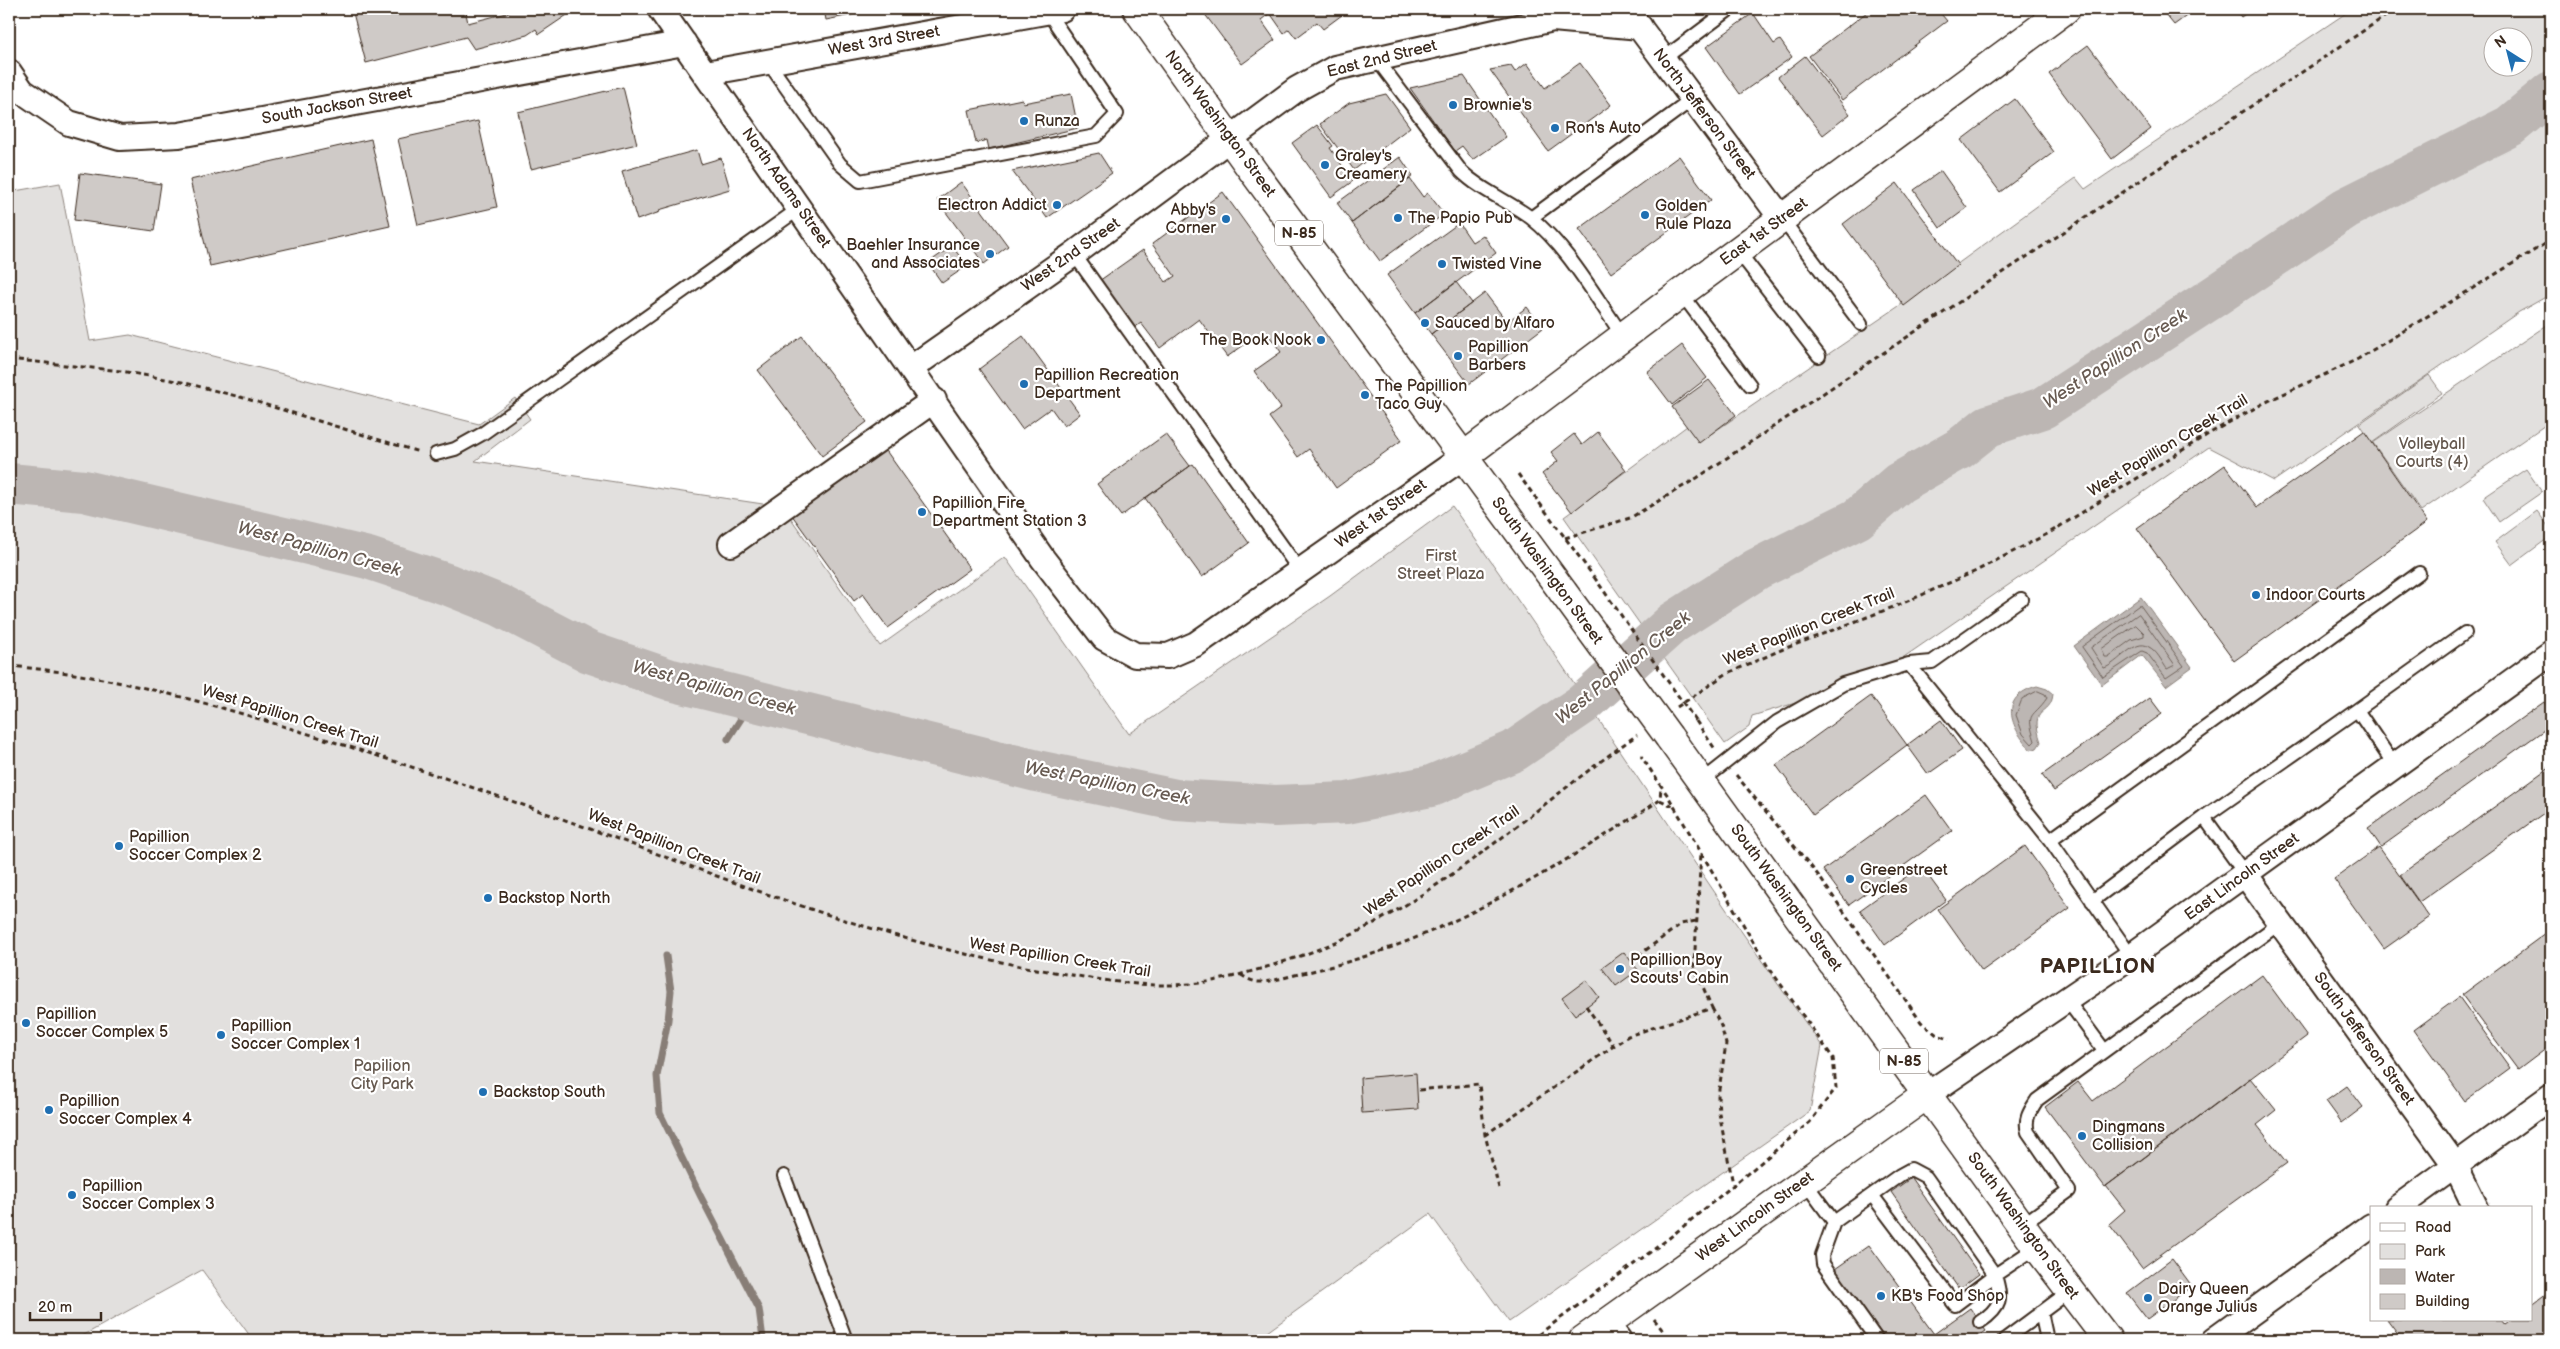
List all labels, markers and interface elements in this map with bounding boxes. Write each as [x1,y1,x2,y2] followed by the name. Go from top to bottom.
[827,22,941,60] street label: West 3rd Street
[2482,28,2532,78] north arrow
[2491,32,2510,52] text: N
[1325,36,1439,82] street label: East 2nd Street
[1649,45,1760,183] street label: North Jefferson Street
[1160,47,1280,201] street label: North Washington Street
[260,83,414,129] street label: South Jackson Street
[1463,96,1532,115] place label: Brownie's
[1447,99,1459,111] marker: Brownie's
[1034,112,1080,131] place label: Runza
[1018,115,1030,127] marker: Runza
[1565,119,1641,138] place label: Ron's Auto
[1549,122,1561,134] marker: Ron's Auto
[738,124,835,252] street label: North Adams Street
[1335,147,1408,184] place label: Graley's Creamery
[1319,159,1331,171] marker: Graley's Creamery
[1716,194,1812,270] street label: East 1st Street
[937,196,1047,215] place label: Electron Addict
[1655,197,1732,234] place label: Golden Rule Plaza
[1051,199,1063,211] marker: Electron Addict
[1165,201,1216,238] place label: Abby's Corner
[1408,209,1513,228] place label: The Papio Pub
[1639,209,1651,221] marker: Golden Rule Plaza
[1392,212,1404,224] marker: The Papio Pub
[1220,213,1232,225] marker: Abby's Corner
[1018,214,1124,296] street label: West 2nd Street
[1275,220,1323,246] road number: N-85
[846,236,981,273] place label: Baehler Insurance and Associates
[984,248,996,260] marker: Baehler Insurance and Associates
[1452,255,1542,274] place label: Twisted Vine
[1436,258,1448,270] marker: Twisted Vine
[2039,304,2192,413] water label: West Papillion Creek
[1435,314,1555,333] place label: Sauced by Alfaro
[1419,317,1431,329] marker: Sauced by Alfaro
[1200,331,1311,350] place label: The Book Nook
[1315,334,1327,346] marker: The Book Nook
[1468,338,1529,375] place label: Papillion Barbers
[1452,350,1464,362] marker: Papillion Barbers
[1034,366,1179,403] place label: Papillion Recreation Department
[1375,377,1467,414] place label: The Papillion Taco Guy
[1018,378,1030,390] marker: Papillion Recreation Department
[1359,389,1371,401] marker: The Papillion Taco Guy
[2085,391,2251,501] street label: West Papillion Creek Trail
[2395,435,2469,472] park label: Volleyball Courts (4)
[1332,475,1430,553] street label: West 1st Street
[932,494,1087,531] place label: Papillion Fire Department Station 3
[1487,494,1607,648] street label: South Washington Street
[916,506,928,518] marker: Papillion Fire Department Station 3
[235,517,404,581] water label: West Papillion Creek
[1397,547,1485,584] park label: First Street Plaza
[1720,584,1898,670] street label: West Papillion Creek Trail
[2266,586,2365,605] place label: Indoor Courts
[2250,589,2262,601] marker: Indoor Courts
[1551,606,1696,729] water label: West Papillion Creek
[630,656,799,720] water label: West Papillion Creek
[200,681,380,753] street label: West Papillion Creek Trail
[1023,757,1192,810] water label: West Papillion Creek
[1361,802,1523,920] street label: West Papillion Creek Trail
[585,805,763,889] street label: West Papillion Creek Trail
[1726,821,1846,975] street label: South Washington Street
[129,828,262,865] place label: Papillion Soccer Complex 2
[2181,829,2303,925] street label: East Lincoln Street
[113,840,125,852] marker: Papillion Soccer Complex 2
[1860,861,1948,898] place label: Greenstreet Cycles
[1844,873,1856,885] marker: Greenstreet Cycles
[498,889,610,908] place label: Backstop North
[482,892,494,904] marker: Backstop North
[968,934,1152,982] street label: West Papillion Creek Trail
[1630,951,1729,988] place label: Papillion Boy Scouts' Cabin
[2040,954,2156,979] district label: PAPILLION
[1614,963,1626,975] marker: Papillion Boy Scouts' Cabin
[2309,969,2419,1109] street label: South Jefferson Street
[36,1005,168,1042] place label: Papillion Soccer Complex 5
[20,1017,32,1029] marker: Papillion Soccer Complex 5
[231,1017,360,1054] place label: Papillion Soccer Complex 1
[215,1029,227,1041] marker: Papillion Soccer Complex 1
[1880,1048,1928,1074] road number: N-85
[351,1057,413,1094] park label: Papilion City Park
[493,1083,606,1102] place label: Backstop South
[477,1086,489,1098] marker: Backstop South
[59,1092,192,1129] place label: Papillion Soccer Complex 4
[43,1104,55,1116] marker: Papillion Soccer Complex 4
[2092,1118,2165,1155] place label: Dingmans Collision
[2076,1130,2088,1142] marker: Dingmans Collision
[1963,1149,2083,1303] street label: South Washington Street
[1693,1168,1817,1266] street label: West Lincoln Street
[82,1177,215,1214] place label: Papillion Soccer Complex 3
[66,1189,78,1201] marker: Papillion Soccer Complex 3
[2370,1206,2532,1322] legend
[2415,1218,2451,1237] text: Road
[2415,1242,2446,1261] text: Park
[2415,1268,2455,1287] text: Water
[2158,1280,2257,1317] place label: Dairy Queen Orange Julius
[1891,1287,2004,1306] place label: KB's Food Shop
[30,1289,101,1321] scale bar
[1875,1290,1887,1302] marker: KB's Food Shop
[2142,1292,2154,1304] marker: Dairy Queen Orange Julius
[2415,1292,2470,1311] text: Building
[38,1298,72,1317] text: 20 m

